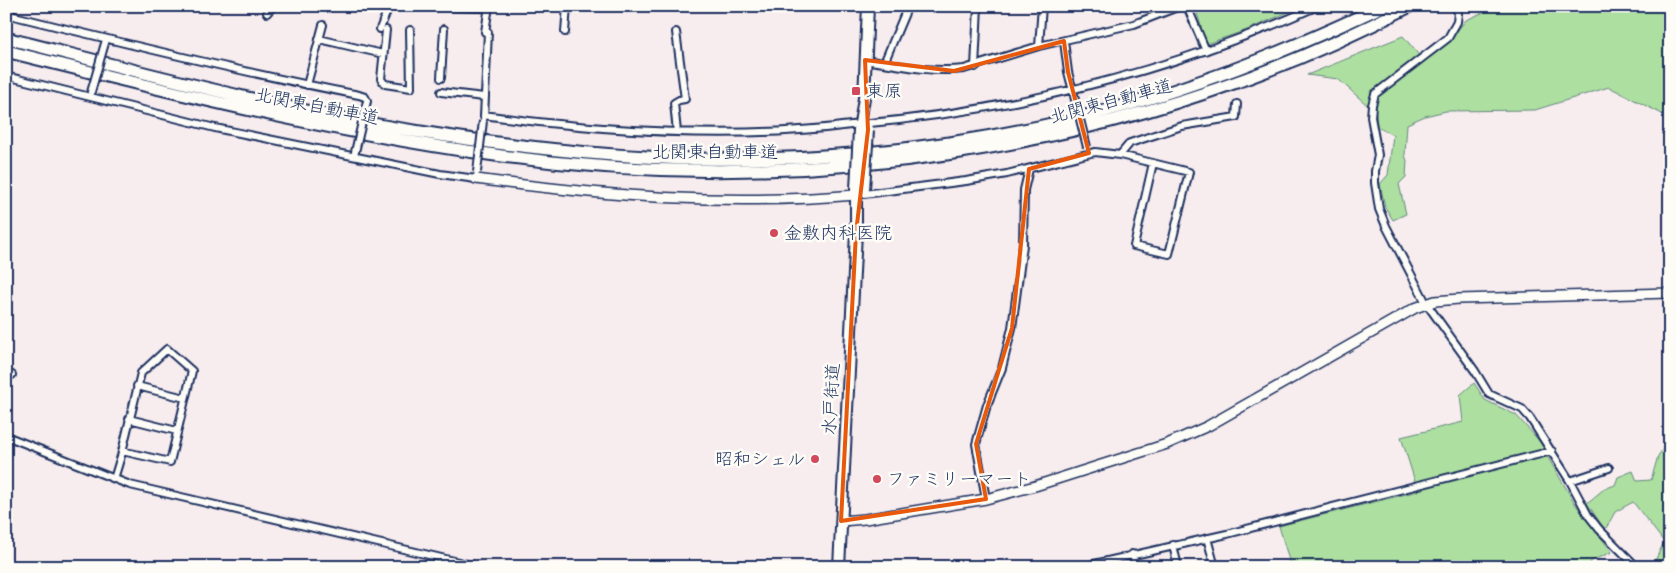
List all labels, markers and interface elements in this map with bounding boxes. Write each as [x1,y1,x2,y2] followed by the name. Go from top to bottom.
[1047,72,1176,133] street label: 北関東自動車道
[866,78,902,107] place label: 東原
[252,81,381,134] street label: 北関東自動車道
[850,85,862,97] marker: 東原
[652,139,778,168] street label: 北関東自動車道
[784,220,892,249] place label: 金敷内科医院
[768,227,780,239] marker: 金敷内科医院
[816,362,849,436] street label: 水戸街道
[715,446,805,475] place label: 昭和シェル
[809,453,821,465] marker: 昭和シェル
[887,466,1031,495] place label: ファミリーマート
[871,473,883,485] marker: ファミリーマート

